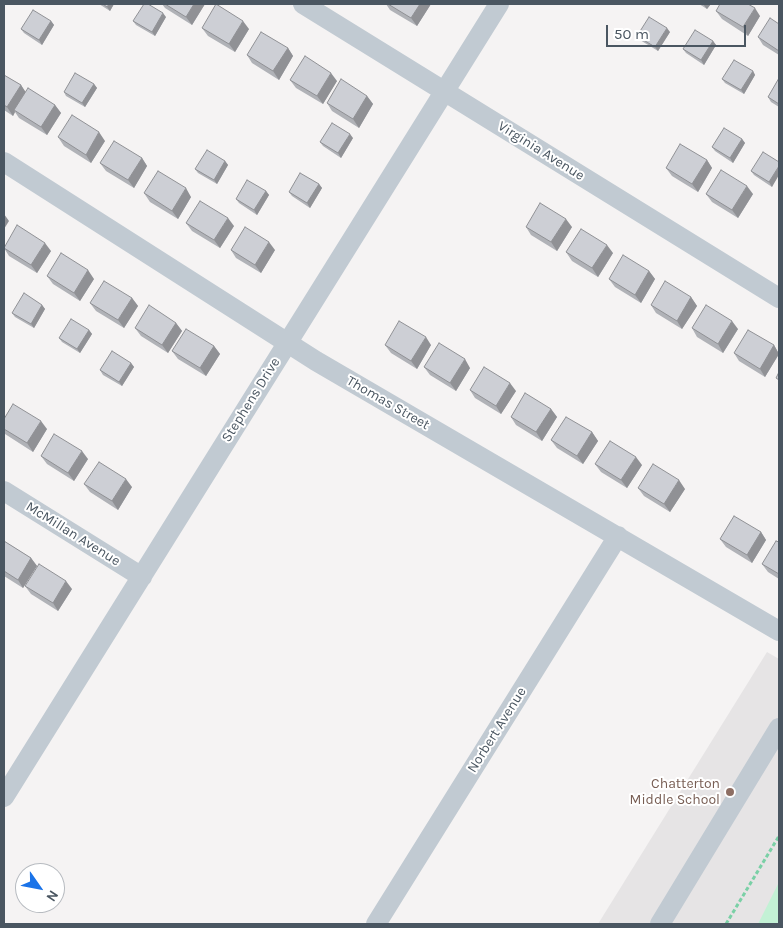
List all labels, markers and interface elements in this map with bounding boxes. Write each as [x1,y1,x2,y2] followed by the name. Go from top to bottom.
[608,15,748,47] scale bar
[614,25,649,43] text: 50 m
[495,118,587,184] street label: Virginia Avenue
[218,355,284,445] street label: Stephens Drive
[344,372,432,434] street label: Thomas Street
[23,498,123,570] street label: McMillan Avenue
[464,684,530,776] street label: Norbert Avenue
[630,776,720,809] place label: Chatterton Middle School
[724,786,736,798] marker: Chatterton Middle School
[15,863,65,913] north arrow
[42,887,62,905] text: N

